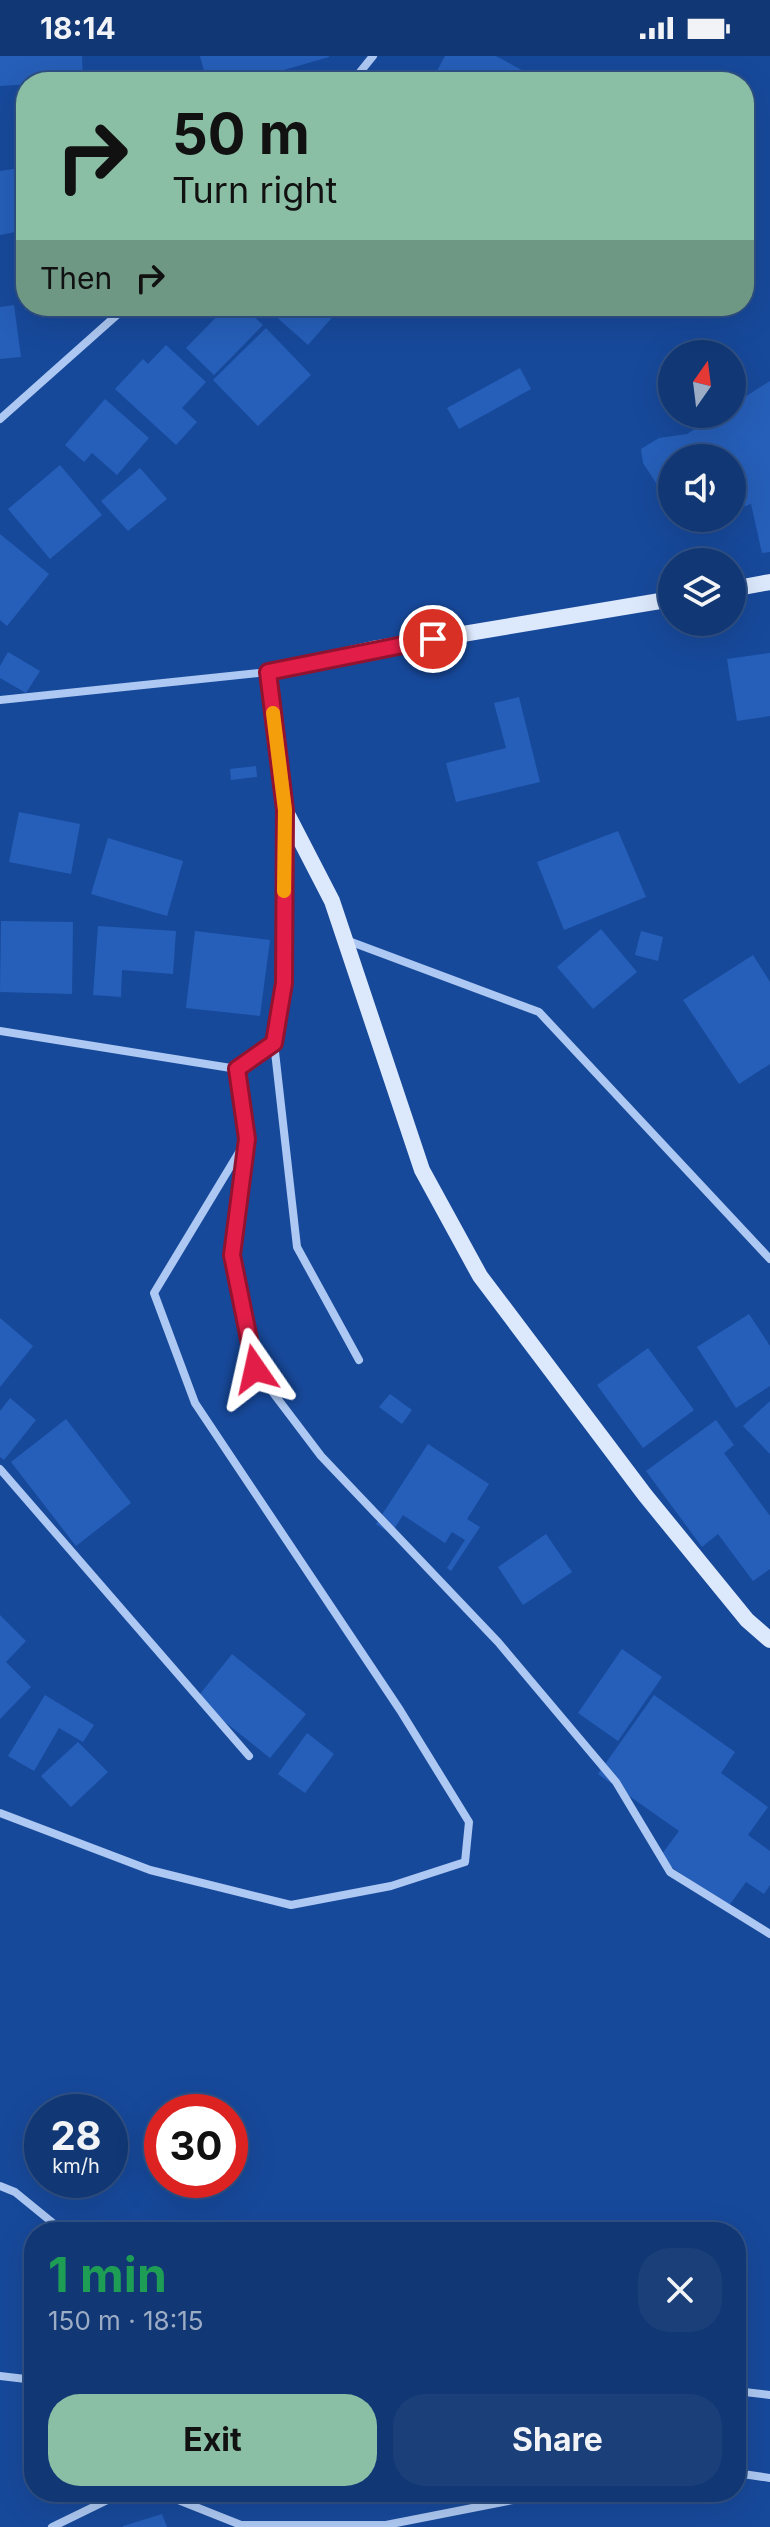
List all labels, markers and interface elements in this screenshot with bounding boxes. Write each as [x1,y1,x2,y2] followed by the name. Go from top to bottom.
[40,10,116,46] text: 18:14
[172,100,310,168] text: 50 m
[40,104,144,208] icon: right
[172,168,337,212] text: Turn right
[128,256,172,300] icon: right
[40,260,112,296] text: Then
[658,340,746,428] north arrow
[658,340,746,636] map controls
[658,444,746,532] button: sound
[658,548,746,636] button: layers
[399,605,467,673] pin
[411,617,455,661] icon: arrive
[213,1327,297,1411] position arrow
[144,2094,248,2198] speed limit sign: 30
[50,2111,102,2160] text: 28
[52,2154,100,2178] text: km/h
[48,2245,167,2304] text: 1 min
[638,2248,722,2332] button: close
[48,2305,204,2336] text: 150 m · 18:15
[48,2394,377,2486] button: Exit
[393,2394,722,2486] button: Share

